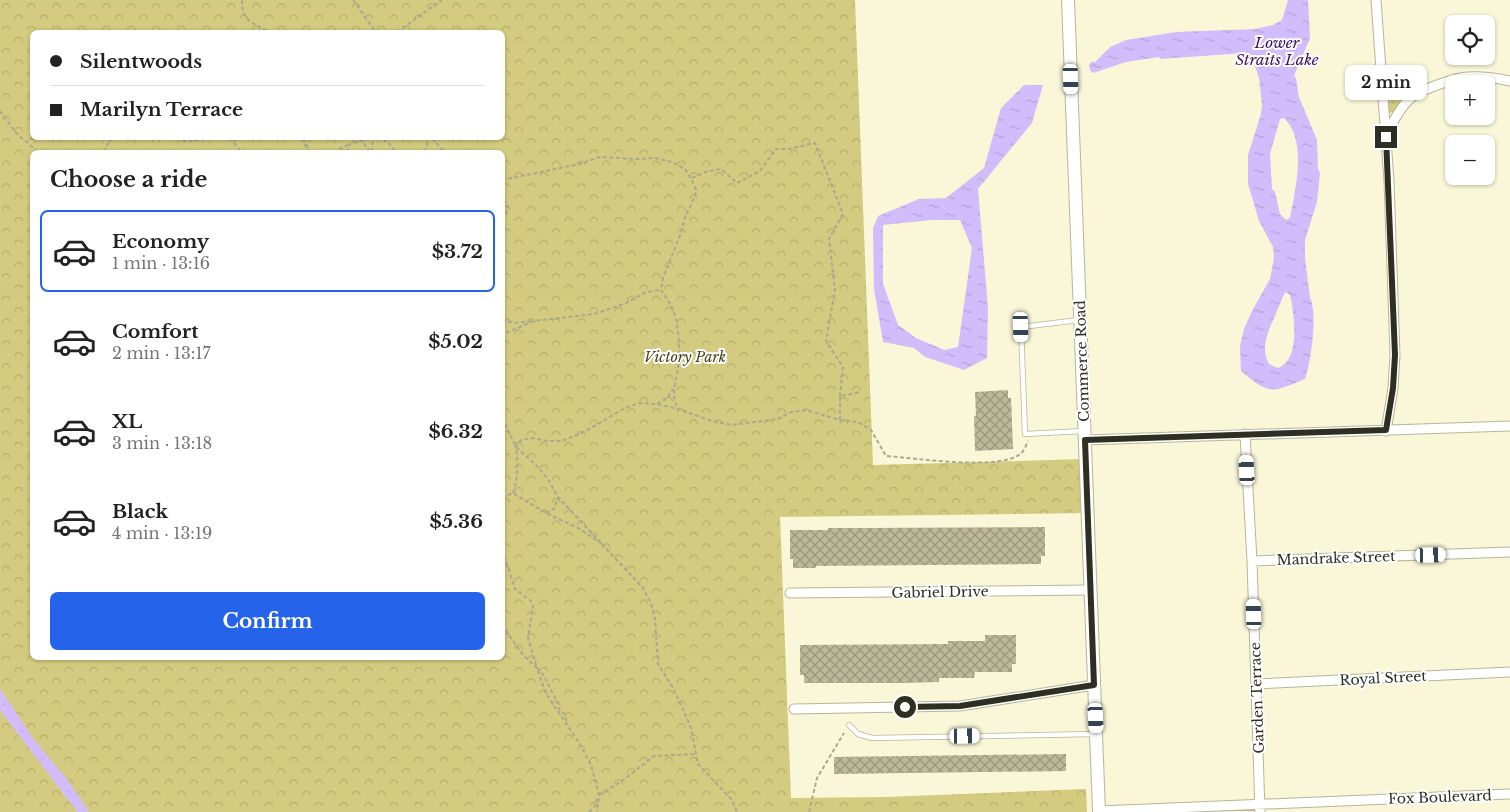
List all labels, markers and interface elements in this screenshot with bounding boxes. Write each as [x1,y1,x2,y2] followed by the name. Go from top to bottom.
[1445,15,1495,185] map controls
[1445,15,1495,65] button: locate
[1235,33,1319,69] water label: Lower Straits Lake
[80,50,202,73] text: Silentwoods
[1062,64,1079,94] car
[1345,64,1427,100] callout: 2 min
[1361,72,1411,92] text: 2 min
[1445,75,1495,125] button: +
[80,98,243,121] text: Marilyn Terrace
[1375,126,1397,148] route end
[1445,135,1495,185] button: −
[50,166,207,193] text: Choose a ride
[52,229,97,274] icon: car
[112,230,209,253] text: Economy
[432,240,483,263] text: $3.72
[112,253,210,273] text: 1 min · 13:16
[1071,299,1093,422] street label: Commerce Road
[1012,312,1029,342] car
[52,319,97,364] icon: car
[112,320,199,343] text: Comfort
[428,330,483,353] text: $5.02
[112,343,211,363] text: 2 min · 13:17
[644,348,726,366] park label: Victory Park
[52,409,97,454] icon: car
[112,410,142,433] text: XL
[429,420,483,443] text: $6.32
[112,433,212,453] text: 3 min · 13:18
[1238,455,1255,485] car
[52,499,97,544] icon: car
[112,500,168,523] text: Black
[430,510,483,533] text: $5.36
[112,523,212,543] text: 4 min · 13:19
[1276,547,1396,569] street label: Mandrake Street
[1415,547,1446,563] car
[891,582,989,602] street label: Gabriel Drive
[50,592,485,650] button: Confirm
[1245,599,1262,629] car
[1246,642,1268,754] street label: Garden Terrace
[1339,667,1428,689] street label: Royal Street
[894,696,916,718] route start
[1087,703,1104,733] car
[949,728,980,744] car
[1388,786,1493,808] street label: Fox Boulevard

